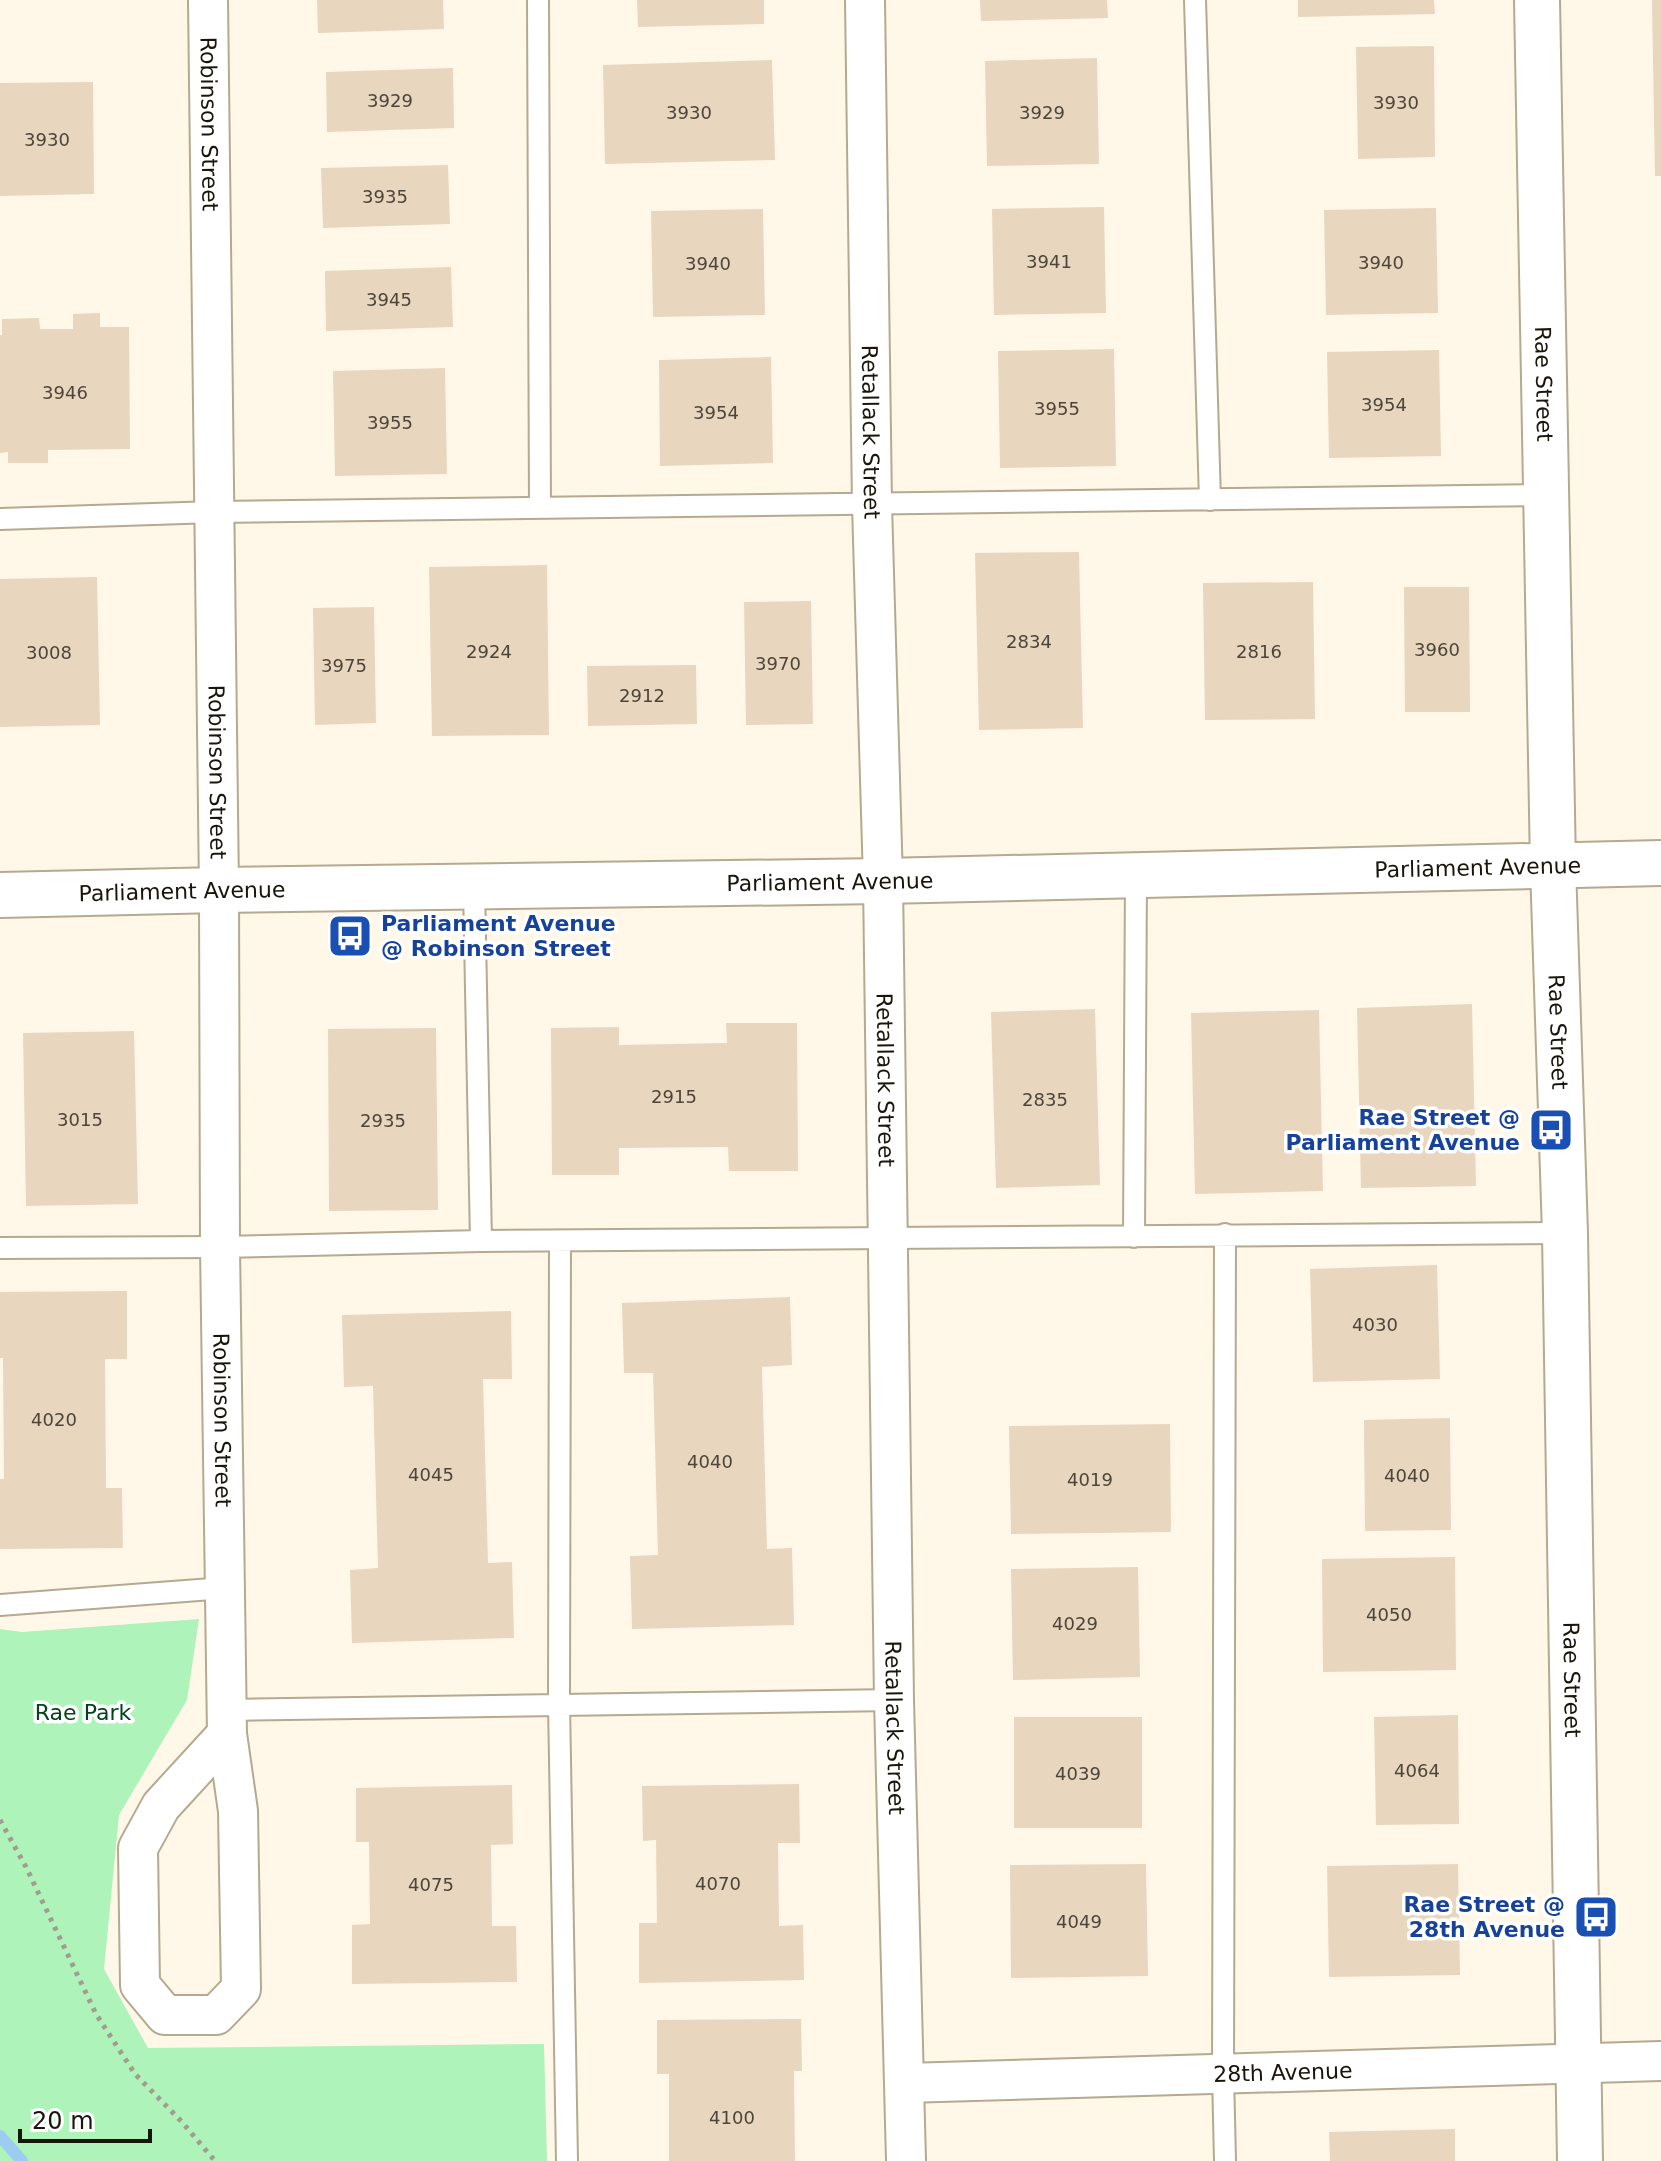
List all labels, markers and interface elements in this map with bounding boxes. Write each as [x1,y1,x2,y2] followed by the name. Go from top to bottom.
[196,37,223,212] street label: Robinson Street
[367,90,413,111] house number: 3929
[1373,92,1419,113] house number: 3930
[666,102,712,123] house number: 3930
[1019,102,1065,123] house number: 3929
[24,129,70,150] house number: 3930
[362,186,408,207] house number: 3935
[1026,251,1072,272] house number: 3941
[1358,252,1404,273] house number: 3940
[685,253,731,274] house number: 3940
[366,289,412,310] house number: 3945
[1531,326,1558,442] street label: Rae Street
[857,345,885,520] street label: Retallack Street
[42,382,88,403] house number: 3946
[1361,394,1407,415] house number: 3954
[1034,398,1080,419] house number: 3955
[693,402,739,423] house number: 3954
[367,412,413,433] house number: 3955
[1006,631,1052,652] house number: 2834
[1414,639,1460,660] house number: 3960
[466,641,512,662] house number: 2924
[1236,641,1282,662] house number: 2816
[26,642,72,663] house number: 3008
[755,653,801,674] house number: 3970
[321,655,367,676] house number: 3975
[204,684,231,860] street label: Robinson Street
[619,685,665,706] house number: 2912
[1374,852,1581,882] street label: Parliament Avenue
[726,867,934,896] street label: Parliament Avenue
[78,877,286,906] street label: Parliament Avenue
[381,911,616,961] place label: Parliament Avenue @ Robinson Street
[326,912,374,960] bus stop icon: Parliament Avenue @ Robinson Street
[1544,974,1573,1090] street label: Rae Street
[872,992,899,1168] street label: Retallack Street
[651,1086,697,1107] house number: 2915
[1022,1089,1068,1110] house number: 2835
[1285,1105,1520,1155] place label: Rae Street @ Parliament Avenue
[1527,1106,1575,1154] bus stop icon: Rae Street @ Parliament Avenue
[57,1109,103,1130] house number: 3015
[360,1110,406,1131] house number: 2935
[1352,1314,1398,1335] house number: 4030
[209,1332,236,1508] street label: Robinson Street
[31,1409,77,1430] house number: 4020
[687,1451,733,1472] house number: 4040
[408,1464,454,1485] house number: 4045
[1384,1465,1430,1486] house number: 4040
[1067,1469,1113,1490] house number: 4019
[1366,1604,1412,1625] house number: 4050
[1052,1613,1098,1634] house number: 4029
[1559,1622,1586,1738] street label: Rae Street
[881,1640,909,1816] street label: Retallack Street
[35,1700,131,1725] park label: Rae Park
[1394,1760,1440,1781] house number: 4064
[1055,1763,1101,1784] house number: 4039
[695,1873,741,1894] house number: 4070
[408,1874,454,1895] house number: 4075
[1403,1892,1565,1942] place label: Rae Street @ 28th Avenue
[1572,1893,1620,1941] bus stop icon: Rae Street @ 28th Avenue
[1056,1911,1102,1932] house number: 4049
[1213,2057,1353,2087] street label: 28th Avenue
[20,2093,150,2143] scale bar
[32,2107,94,2135] text: 20 m
[709,2107,755,2128] house number: 4100

